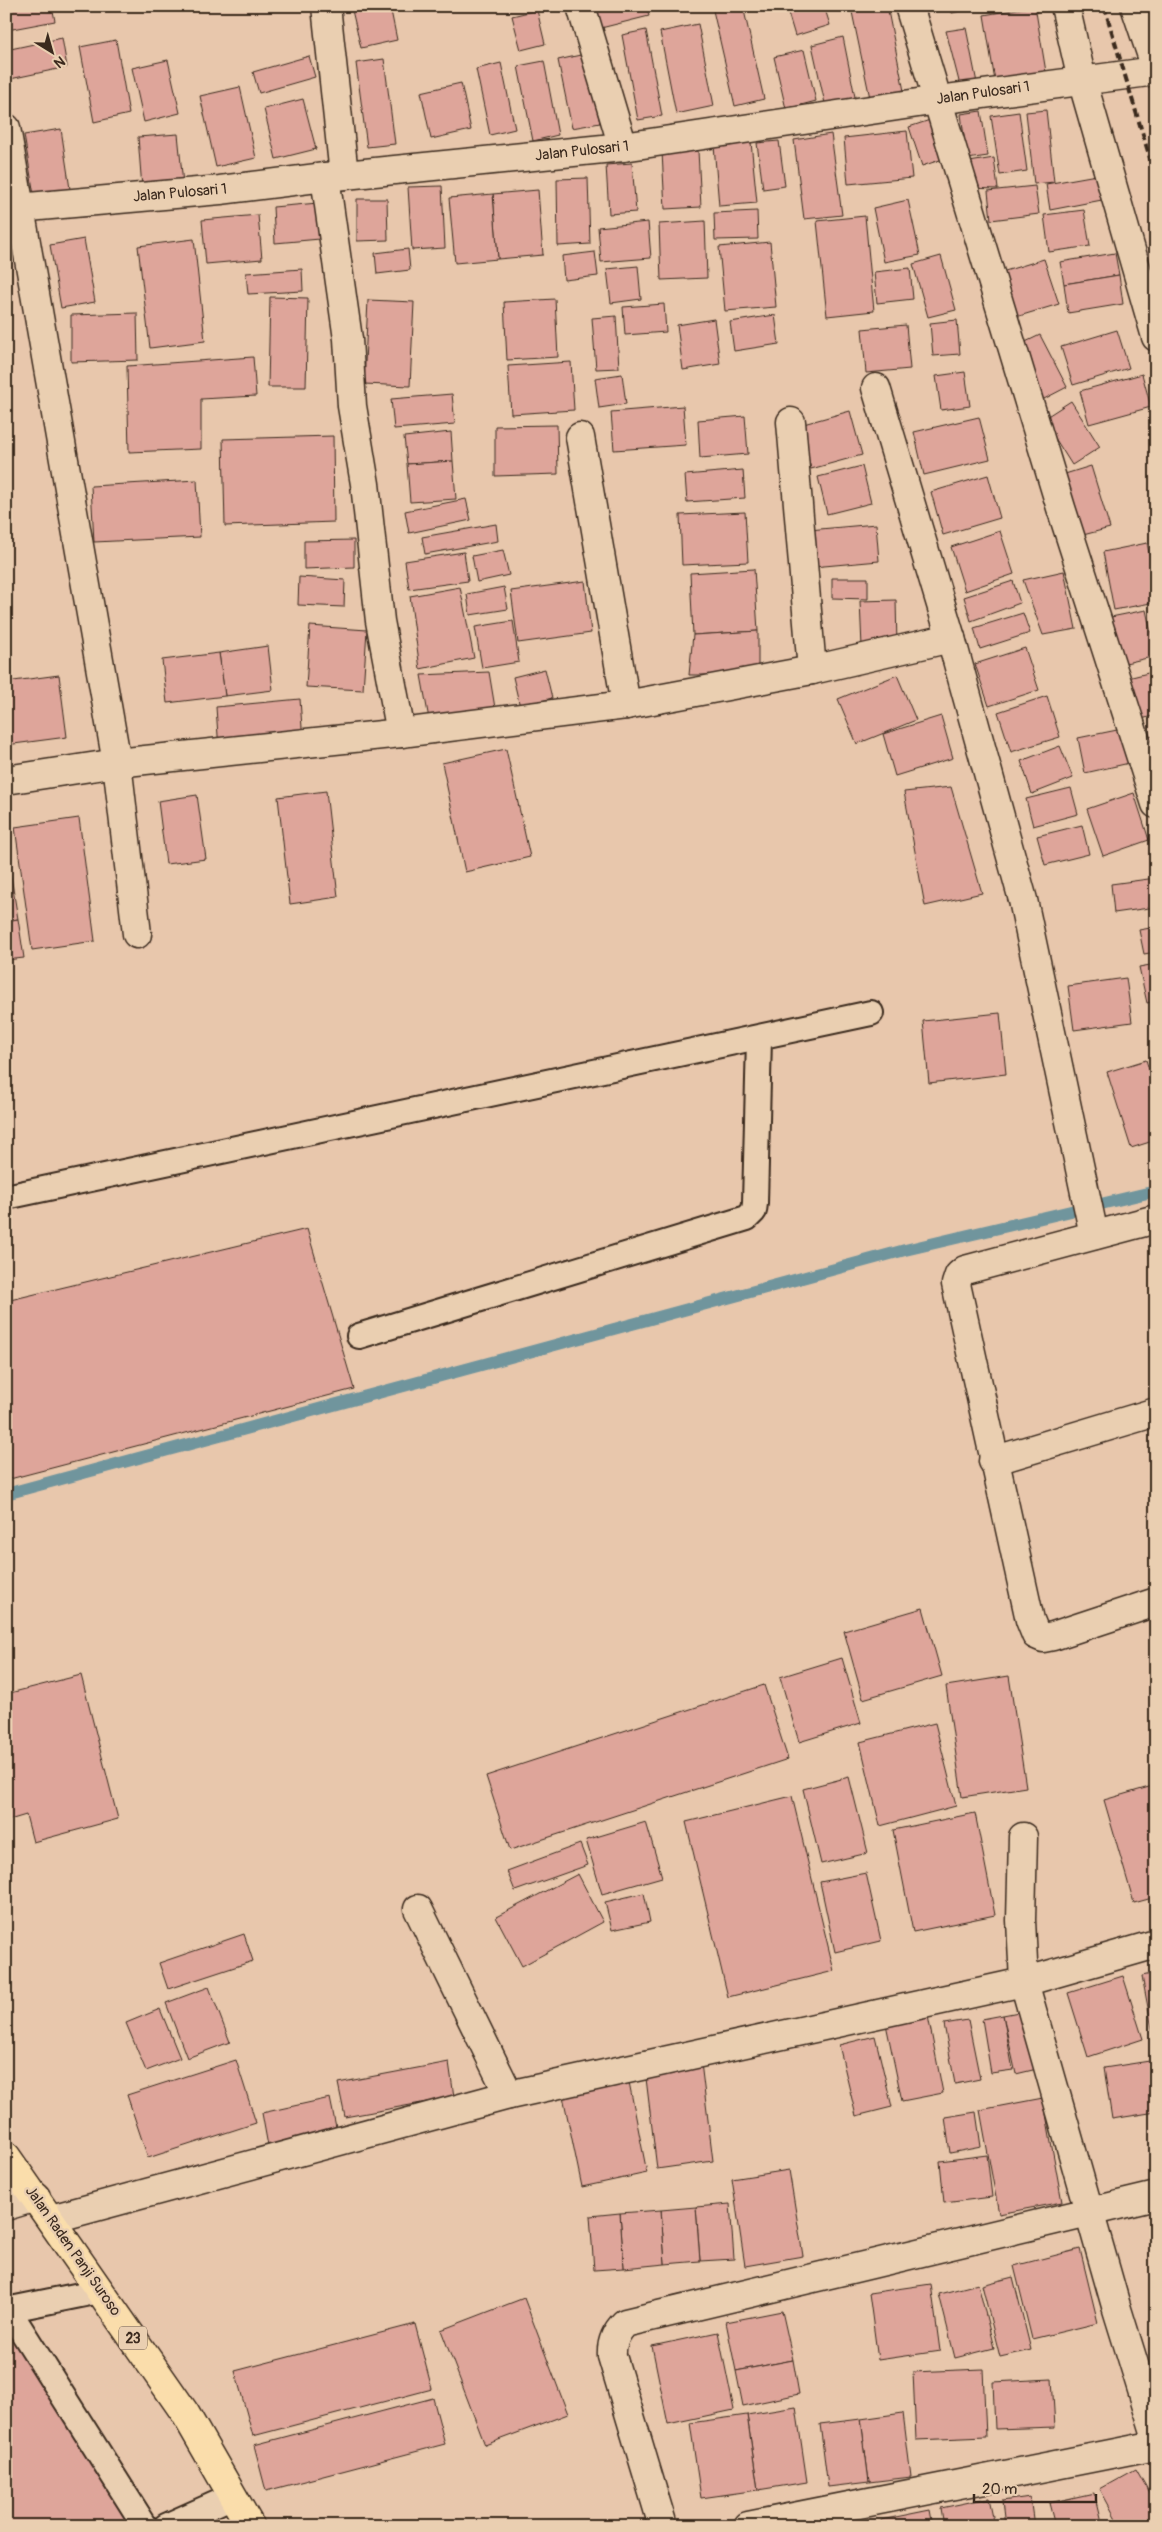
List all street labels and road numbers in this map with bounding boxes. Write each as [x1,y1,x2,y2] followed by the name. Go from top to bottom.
[935,77,1031,109] street label: Jalan Pulosari 1
[534,137,630,165] street label: Jalan Pulosari 1
[132,179,228,207] street label: Jalan Pulosari 1
[21,2182,125,2320] street label: Jalan Raden Panji Suroso
[119,2326,147,2350] road number: 23

